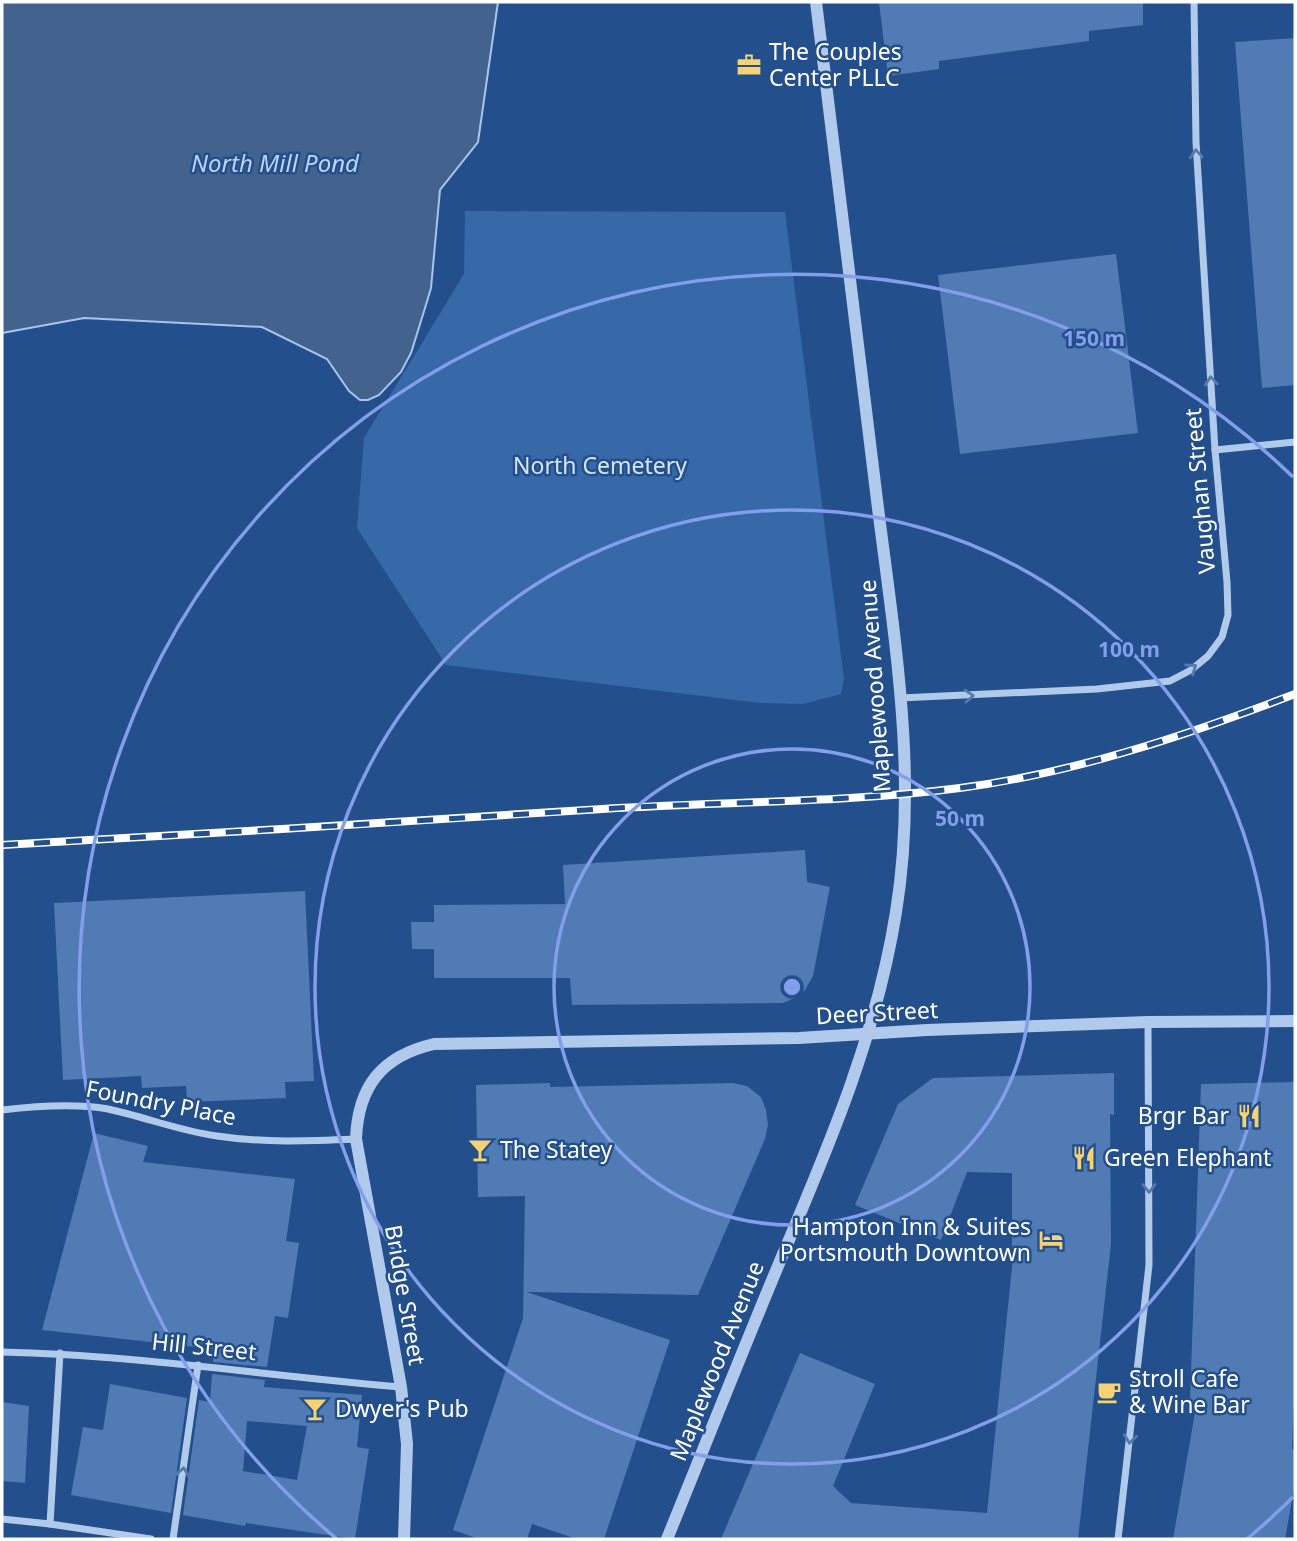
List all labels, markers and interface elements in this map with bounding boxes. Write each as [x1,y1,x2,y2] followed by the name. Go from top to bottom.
[769,35,902,93] place label: The Couples Center PLLC
[735,51,763,79] office icon: The Couples Center PLLC
[191,146,360,179] water label: North Mill Pond
[1189,149,1204,160] one-way arrow
[1063,324,1125,352] text: 150 m
[1204,376,1219,387] one-way arrow
[1176,407,1222,575] street label: Vaughan Street
[513,449,687,481] park label: North Cemetery
[851,579,897,794] street label: Maplewood Avenue
[1098,635,1160,663] text: 100 m
[1184,664,1197,676] one-way arrow
[963,688,974,703] one-way arrow
[935,804,985,832] text: 50 m
[780,975,804,999] centre of rings
[815,993,939,1031] street label: Deer Street
[83,1072,239,1132] street label: Foundry Place
[1138,1099,1229,1131] place label: Brgr Bar
[1235,1102,1263,1130] restaurant icon: Brgr Bar
[500,1133,613,1165] place label: The Statey
[466,1136,494,1164] bar icon: The Statey
[1104,1141,1271,1173] place label: Green Elephant
[1070,1144,1098,1172] restaurant icon: Green Elephant
[1141,1183,1157,1194] one-way arrow
[780,1210,1031,1268] place label: Hampton Inn & Suites Portsmouth Downtown
[378,1222,434,1367] street label: Bridge Street
[1037,1226,1065,1254] hotel icon: Hampton Inn & Suites Portsmouth Downtown
[661,1256,771,1465] street label: Maplewood Avenue
[150,1325,258,1367] street label: Hill Street
[1129,1362,1250,1420] place label: Stroll Cafe & Wine Bar
[1095,1378,1123,1406] cafe icon: Stroll Cafe & Wine Bar
[335,1392,469,1424] place label: Dwyer's Pub
[301,1395,329,1423] bar icon: Dwyer's Pub
[1122,1433,1137,1445] one-way arrow
[175,1466,190,1478] one-way arrow

